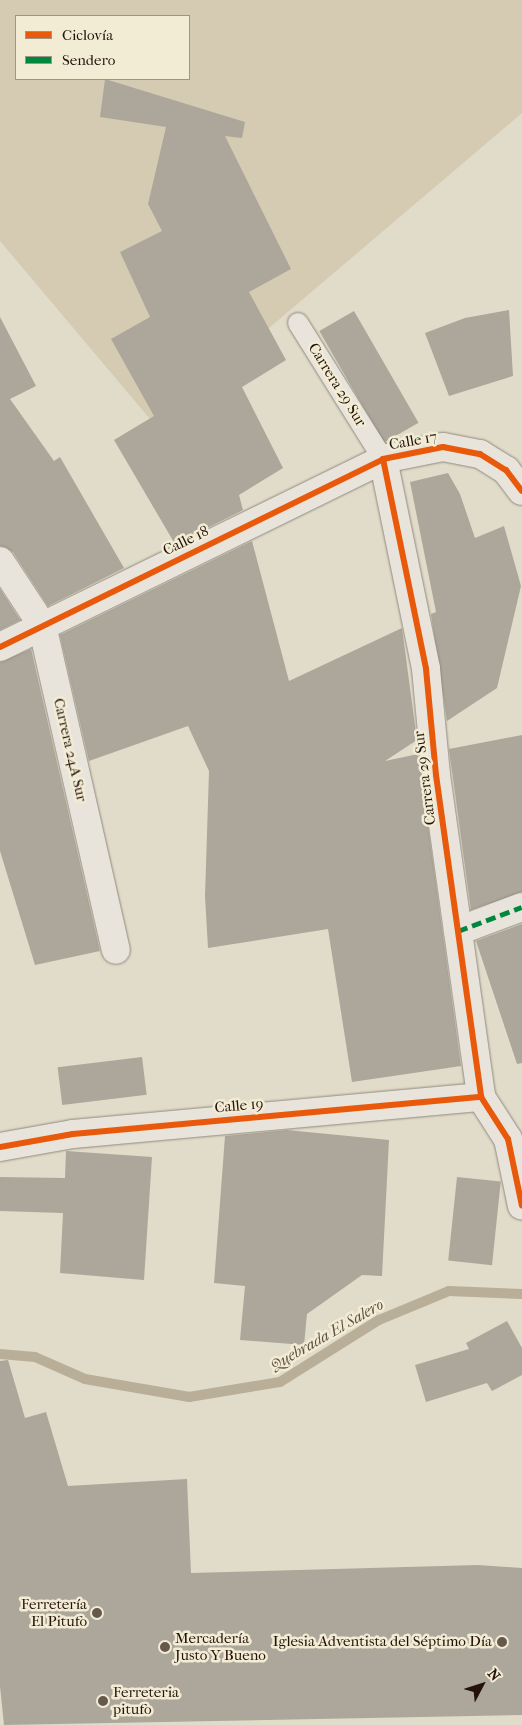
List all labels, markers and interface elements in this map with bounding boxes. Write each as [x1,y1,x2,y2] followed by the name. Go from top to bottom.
[15,15,190,80] legend
[62,26,113,44] text: Ciclovía
[62,51,115,69] text: Sendero
[304,340,370,430] street label: Carrera 29 Sur
[388,428,438,454] street label: Calle 17
[160,522,212,560] street label: Calle 18
[49,696,91,804] street label: Carrera 24A Sur
[410,730,440,826] street label: Carrera 29 Sur
[214,1095,264,1117] street label: Calle 19
[267,1295,387,1375] water label: Quebrada El Salero
[21,1595,87,1630] place label: Ferretería El Pitufo
[91,1607,103,1619] marker: Ferretería El Pitufo
[175,1629,266,1664] place label: Mercadería Justo Y Bueno
[273,1633,492,1651] place label: Iglesia Adventista del Séptimo Día
[496,1636,508,1648] marker: Iglesia Adventista del Séptimo Día
[159,1641,171,1653] marker: Mercadería Justo Y Bueno
[457,1660,507,1710] north arrow
[484,1666,504,1685] text: N
[113,1683,179,1718] place label: Ferreteria pitufo
[97,1695,109,1707] marker: Ferreteria pitufo

